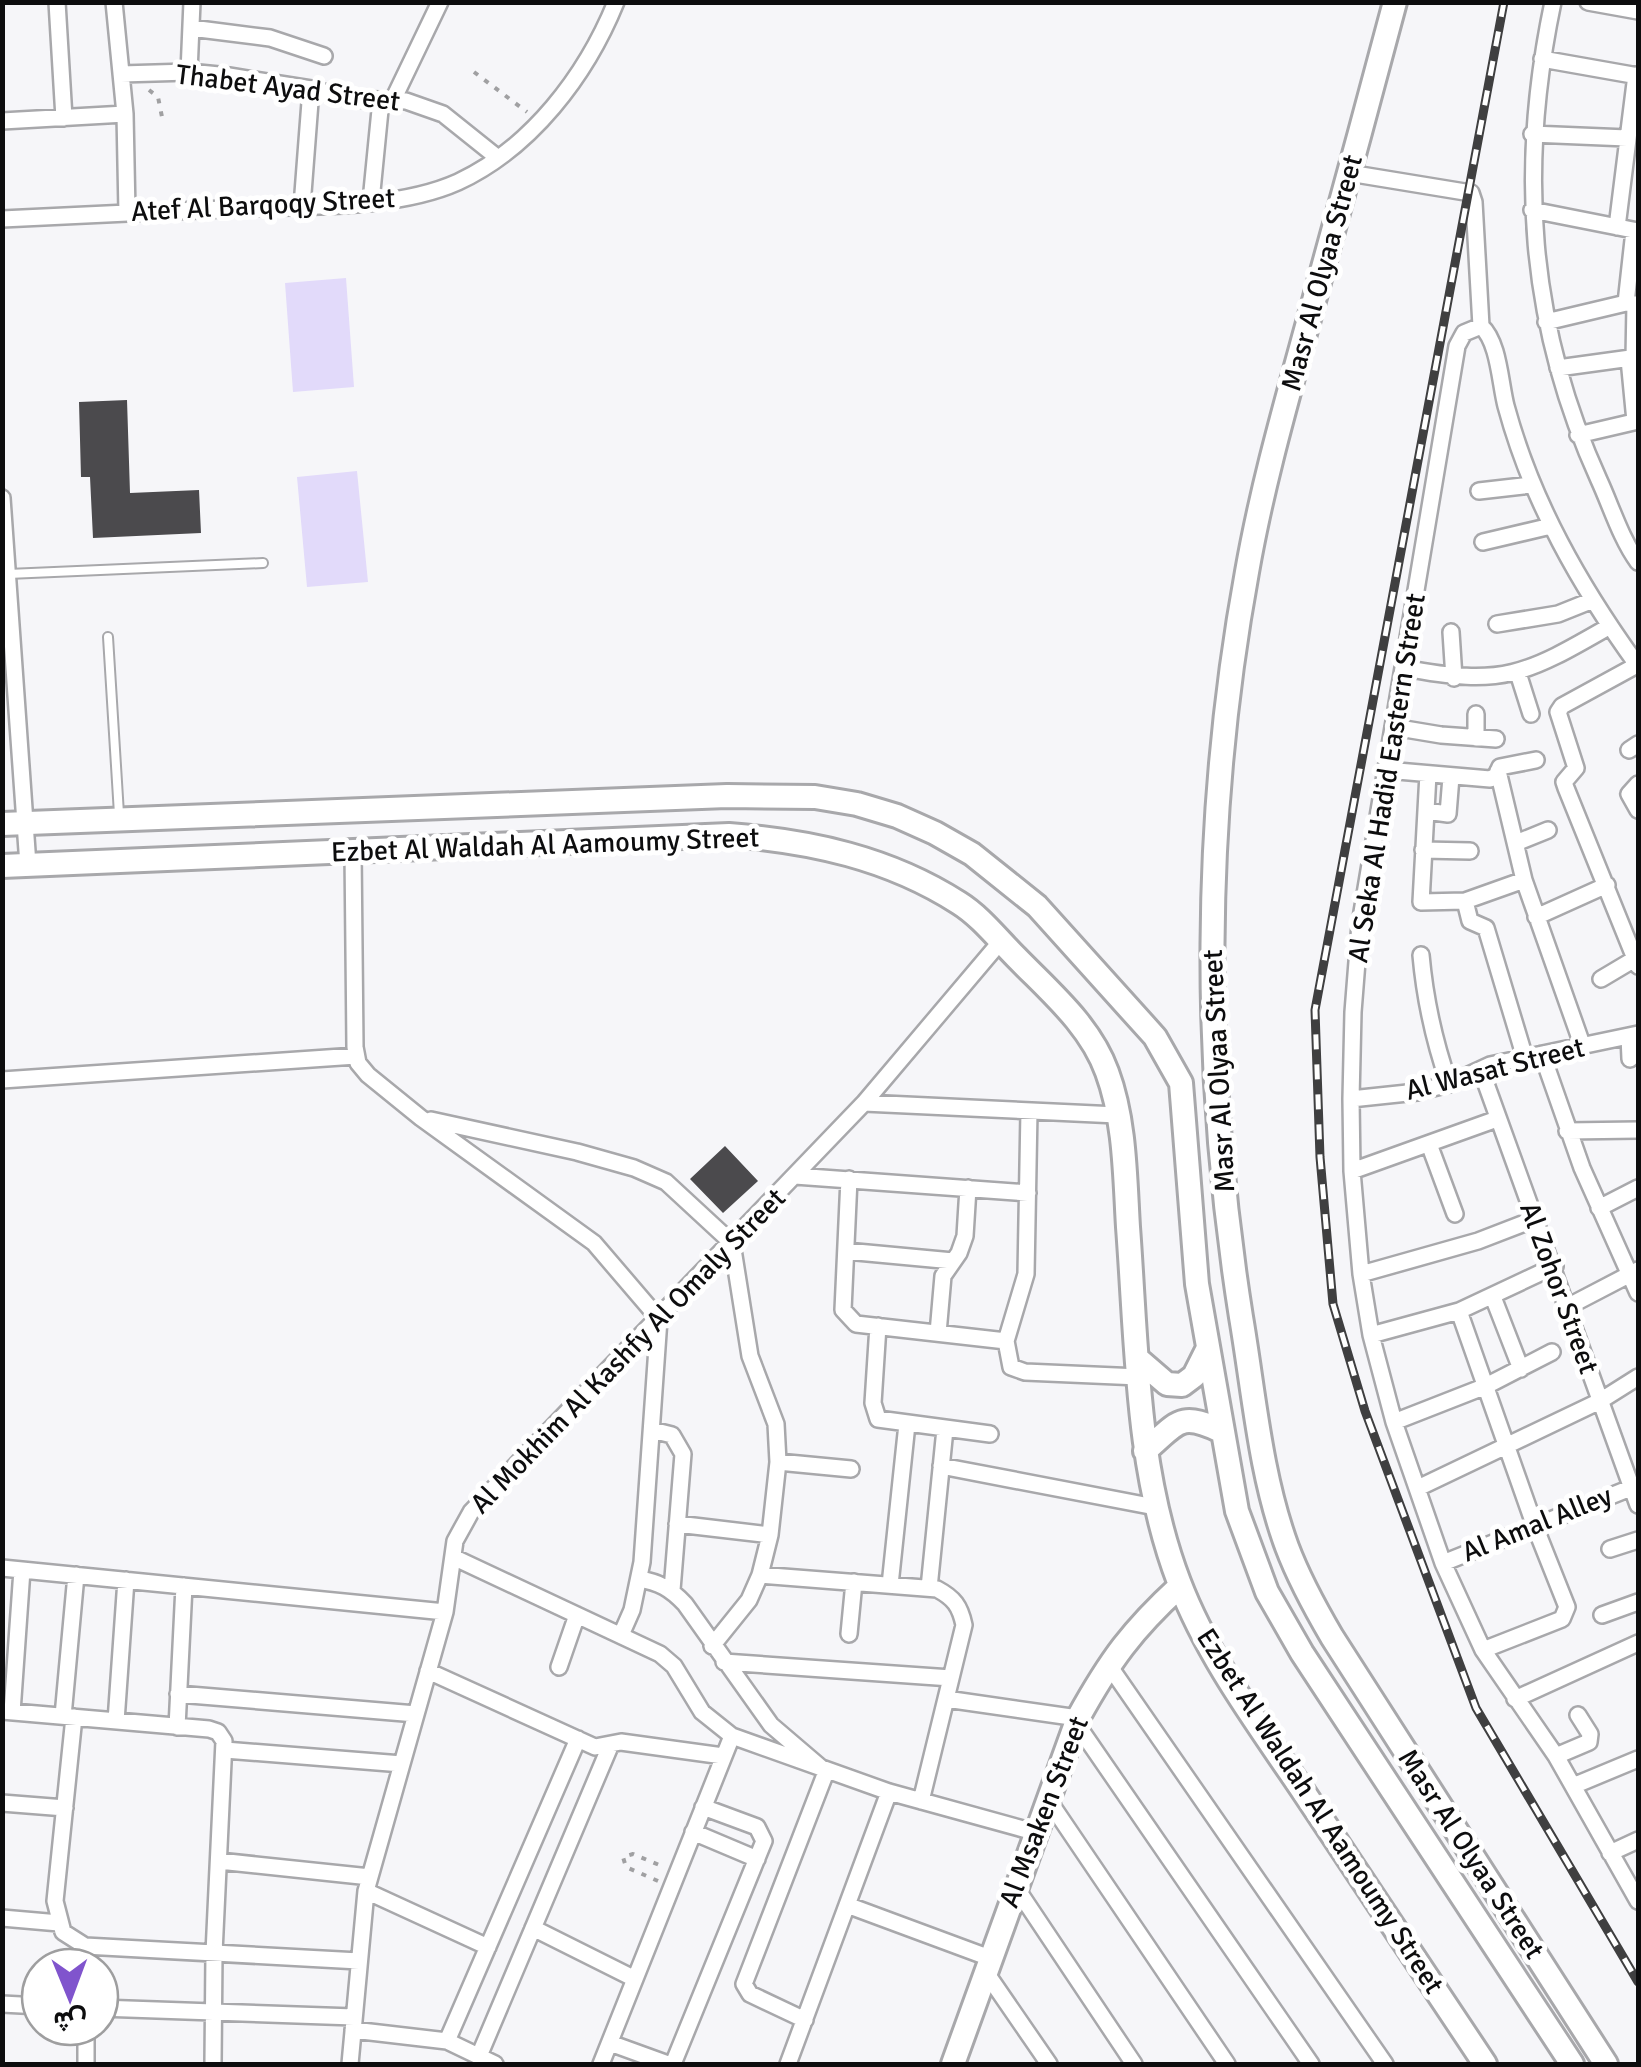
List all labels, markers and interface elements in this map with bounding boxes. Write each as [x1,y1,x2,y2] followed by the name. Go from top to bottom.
[174,57,402,119] street label: Thabet Ayad Street
[1274,151,1370,395] street label: Masr Al Olyaa Street
[130,181,396,229] street label: Atef Al Barqoqy Street
[1341,591,1433,965] street label: Al Seka Al Hadid Eastern Street
[330,821,760,869] street label: Ezbet Al Waldah Al Aamoumy Street
[1196,948,1242,1193] street label: Masr Al Olyaa Street
[1402,1030,1588,1108] street label: Al Wasat Street
[463,1181,793,1521] street label: Al Mokhim Al Kashfy Al Omaly Street
[1512,1198,1606,1379] street label: Al Zohor Street
[1457,1479,1617,1569] street label: Al Amal Alley
[1189,1622,1451,2000] street label: Ezbet Al Waldah Al Aamoumy Street
[992,1711,1096,1912] street label: Al Msaken Street
[1390,1743,1552,1965] street label: Masr Al Olyaa Street
[20,1947,120,2047] north arrow
[53,2004,88,2038] text: ش

